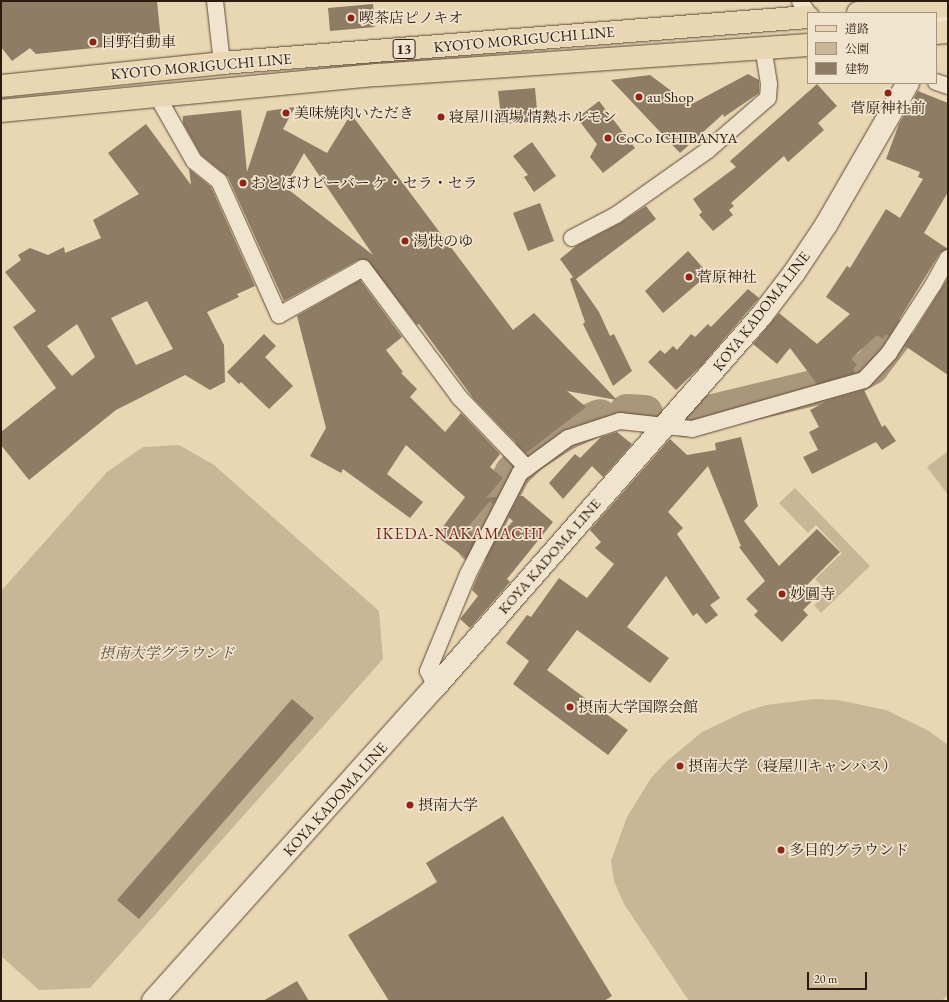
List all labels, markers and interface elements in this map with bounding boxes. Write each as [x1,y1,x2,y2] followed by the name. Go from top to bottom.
[359,9,464,27] place label: 喫茶店ピノキオ
[807,12,937,84] legend
[346,13,356,23] marker: 喫茶店ピノキオ
[845,21,869,37] text: 道路
[433,22,615,56] street label: KYOTO MORIGUCHI LINE
[101,33,176,51] place label: 日野自動車
[88,37,98,47] marker: 日野自動車
[392,37,416,61] road number: 13
[845,41,869,57] text: 公園
[110,49,292,83] street label: KYOTO MORIGUCHI LINE
[845,61,869,77] text: 建物
[647,88,694,106] place label: au Shop
[883,88,893,98] marker: 菅原神社前
[634,92,644,102] marker: au Shop
[851,99,925,117] place label: 菅原神社前
[294,104,414,122] place label: 美味焼肉いただき
[281,108,291,118] marker: 美味焼肉いただき
[449,108,617,126] place label: 寝屋川酒場 情熱ホルモン
[436,112,446,122] marker: 寝屋川酒場 情熱ホルモン
[616,129,738,147] place label: CoCo ICHIBANYA
[603,133,613,143] marker: CoCo ICHIBANYA
[251,174,478,192] place label: おとぼけビーバー ケ・セラ・セラ
[238,178,248,188] marker: おとぼけビーバー ケ・セラ・セラ
[413,232,473,250] place label: 湯快のゆ
[400,236,410,246] marker: 湯快のゆ
[709,247,813,375] street label: KOYA KADOMA LINE
[697,268,757,286] place label: 菅原神社
[684,272,694,282] marker: 菅原神社
[494,495,604,617] street label: KOYA KADOMA LINE
[376,524,544,544] district label: IKEDA-NAKAMACHI
[790,585,835,603] place label: 妙圓寺
[777,589,787,599] marker: 妙圓寺
[100,644,234,662] park label: 摂南大学グラウンド
[578,698,698,716] place label: 摂南大学国際会館
[565,702,575,712] marker: 摂南大学国際会館
[279,738,391,860] street label: KOYA KADOMA LINE
[688,757,898,775] place label: 摂南大学（寝屋川キャンパス）
[675,761,685,771] marker: 摂南大学（寝屋川キャンパス）
[418,796,478,814] place label: 摂南大学
[405,800,415,810] marker: 摂南大学
[789,841,909,859] place label: 多目的グラウンド
[776,845,786,855] marker: 多目的グラウンド
[809,964,869,990] scale bar
[814,971,837,987] text: 20 m

